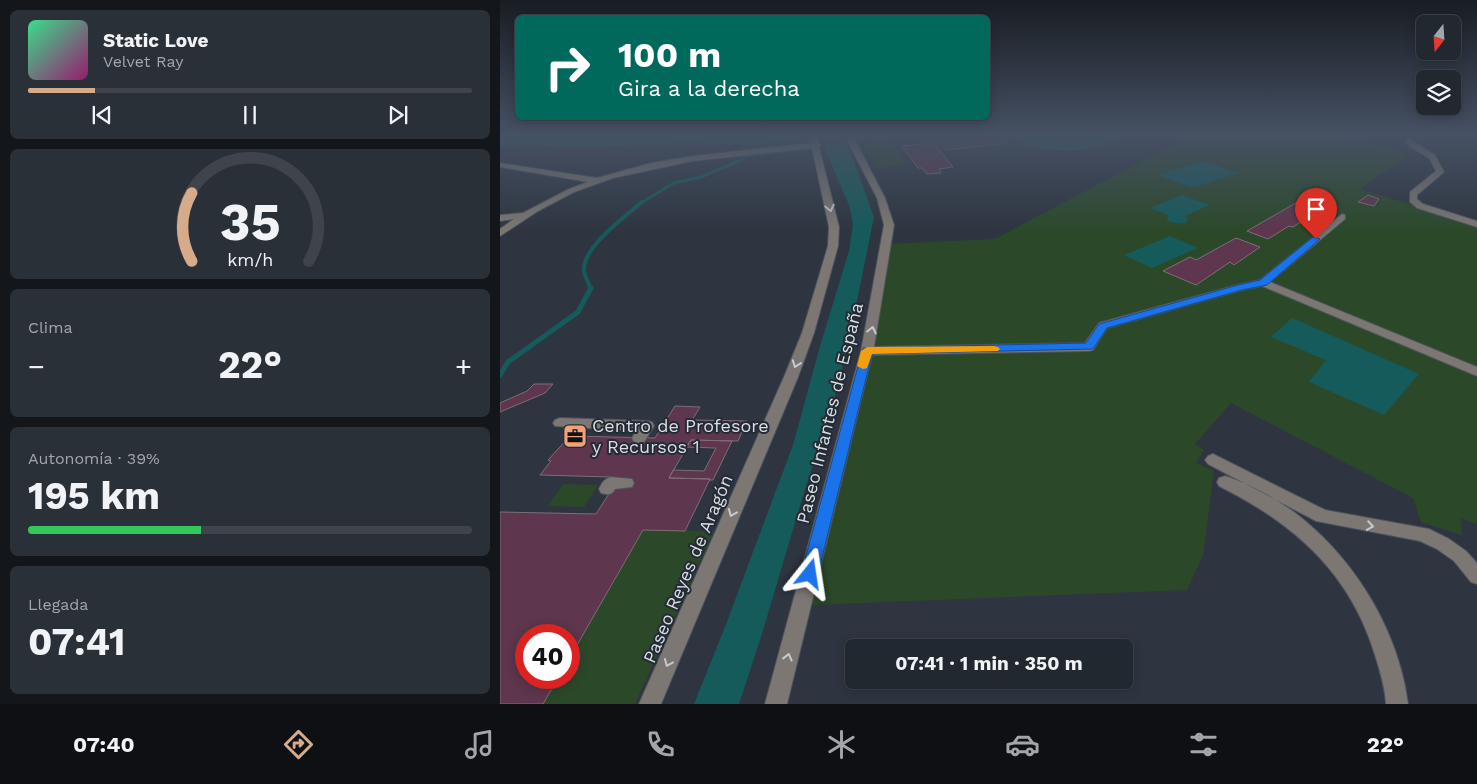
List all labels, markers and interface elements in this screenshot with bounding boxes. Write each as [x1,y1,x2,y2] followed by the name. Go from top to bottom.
[1416,15,1461,60] north arrow
[1416,15,1461,115] map controls
[103,29,208,52] text: Static Love
[618,34,721,76] text: 100 m
[535,35,600,100] icon: right
[103,52,183,71] text: Velvet Ray
[1416,70,1461,115] button: layers
[618,76,800,101] text: Gira a la derecha
[88,101,116,129] icon: previous
[236,101,264,129] icon: pause
[384,101,412,129] icon: next
[1295,188,1337,239] pin
[219,192,281,253] text: 35
[1302,195,1330,223] icon: arrive
[824,203,835,212] one-way arrow
[227,249,273,270] text: km/h
[792,300,867,526] street label: Paseo Infantes de España
[28,318,72,337] text: Clima
[866,325,877,334] one-way arrow
[218,343,282,387] text: 22°
[28,350,45,383] text: −
[455,350,472,383] text: +
[792,359,802,368] one-way arrow
[592,415,769,457] place label: Centro de Profesore y Recursos 1
[562,423,588,449] office icon: Centro de Profesore y Recursos 1
[28,449,160,468] text: Autonomía · 39%
[638,471,737,666] street label: Paseo Reyes de Aragón
[28,474,160,518] text: 195 km
[728,508,739,517] one-way arrow
[1365,520,1374,530] one-way arrow
[783,547,835,599] position arrow
[28,595,88,614] text: Llegada
[28,620,125,664] text: 07:41
[515,624,580,689] speed limit sign: 40
[782,652,793,661] one-way arrow
[895,652,1083,675] text: 07:41 · 1 min · 350 m
[663,658,674,667] one-way arrow
[281,727,316,762] icon: directions
[462,727,497,762] icon: music
[643,727,678,762] icon: phone
[824,727,859,762] icon: climate
[1005,727,1040,762] icon: car
[1186,727,1221,762] icon: filters
[73,732,135,757] text: 07:40
[1367,732,1404,757] text: 22°

